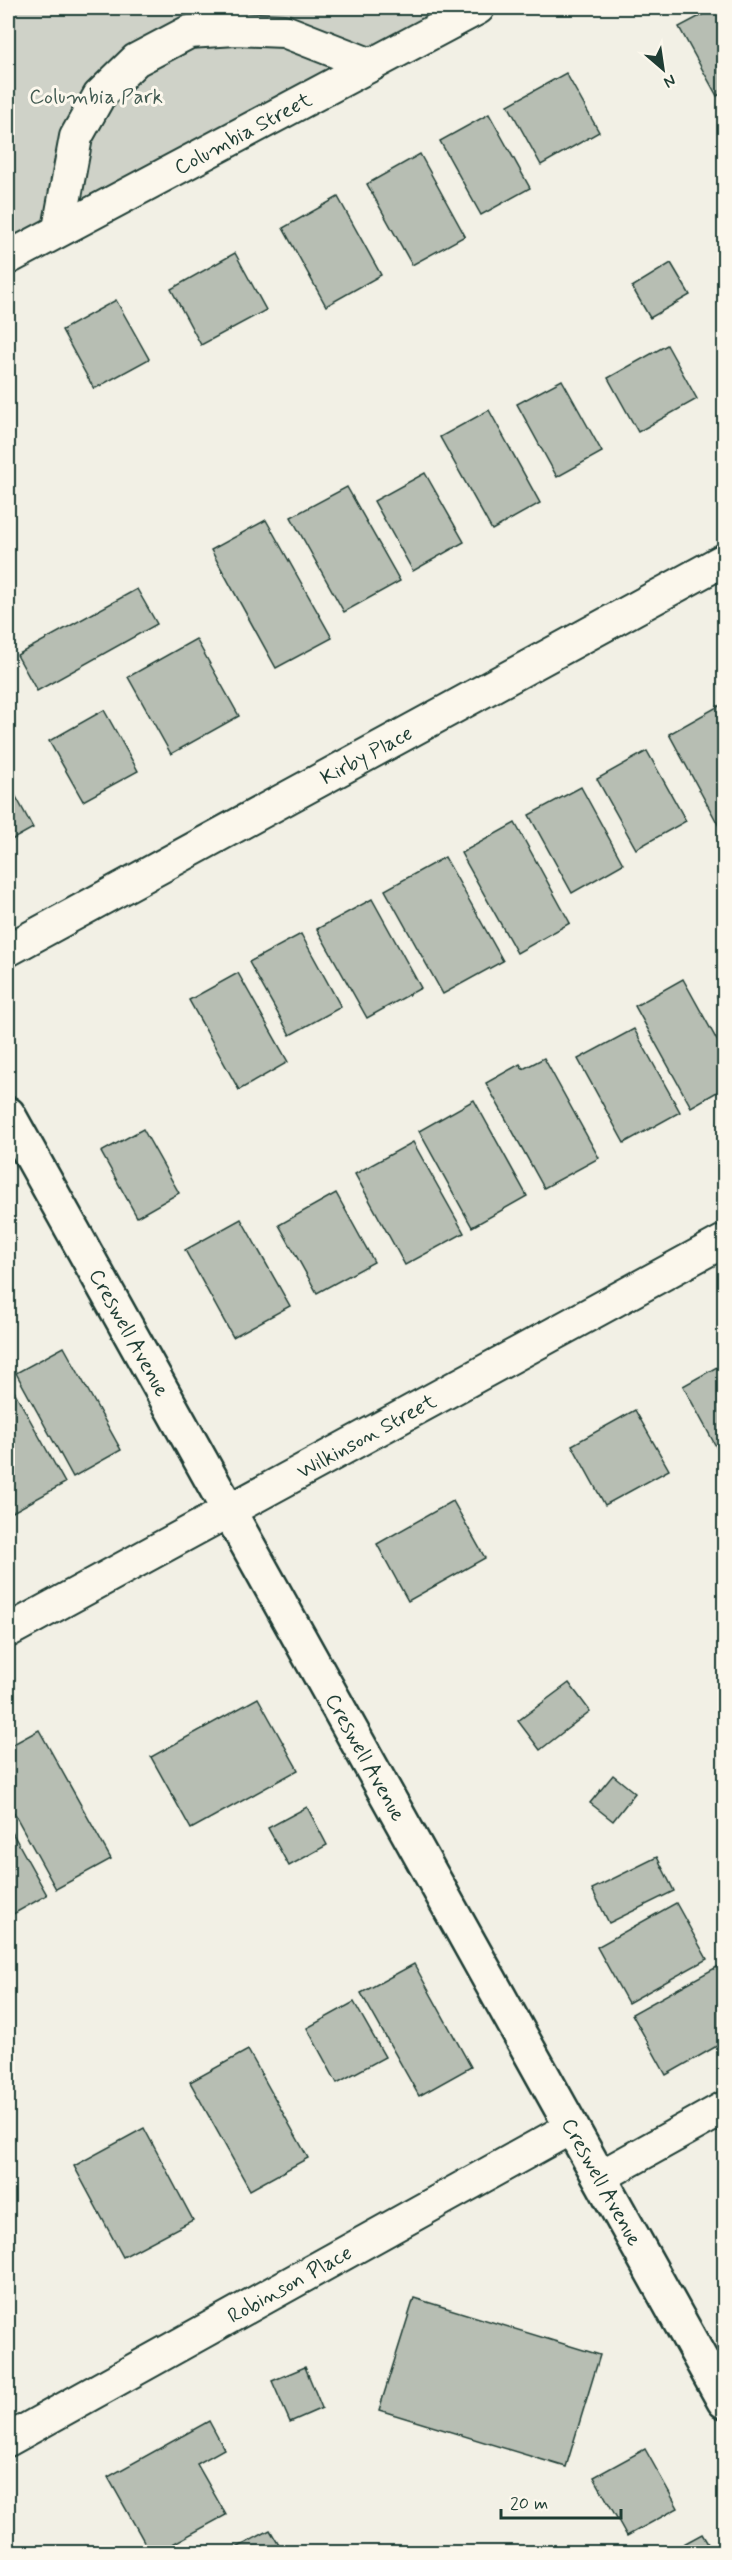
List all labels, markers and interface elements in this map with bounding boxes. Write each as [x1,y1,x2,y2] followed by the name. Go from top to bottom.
[633,39,693,99] north arrow
[660,69,679,93] text: N
[29,83,163,111] park label: Columbia Park
[170,86,318,182] street label: Columbia Street
[316,719,418,792] street label: Kirby Place
[82,1264,176,1402] street label: Creswell Avenue
[292,1387,442,1486] street label: Wilkinson Street
[318,1689,412,1827] street label: Creswell Avenue
[554,2113,648,2251] street label: Creswell Avenue
[223,2239,357,2330] street label: Robinson Place
[501,2482,621,2520] scale bar
[510,2492,548,2516] text: 20 m

